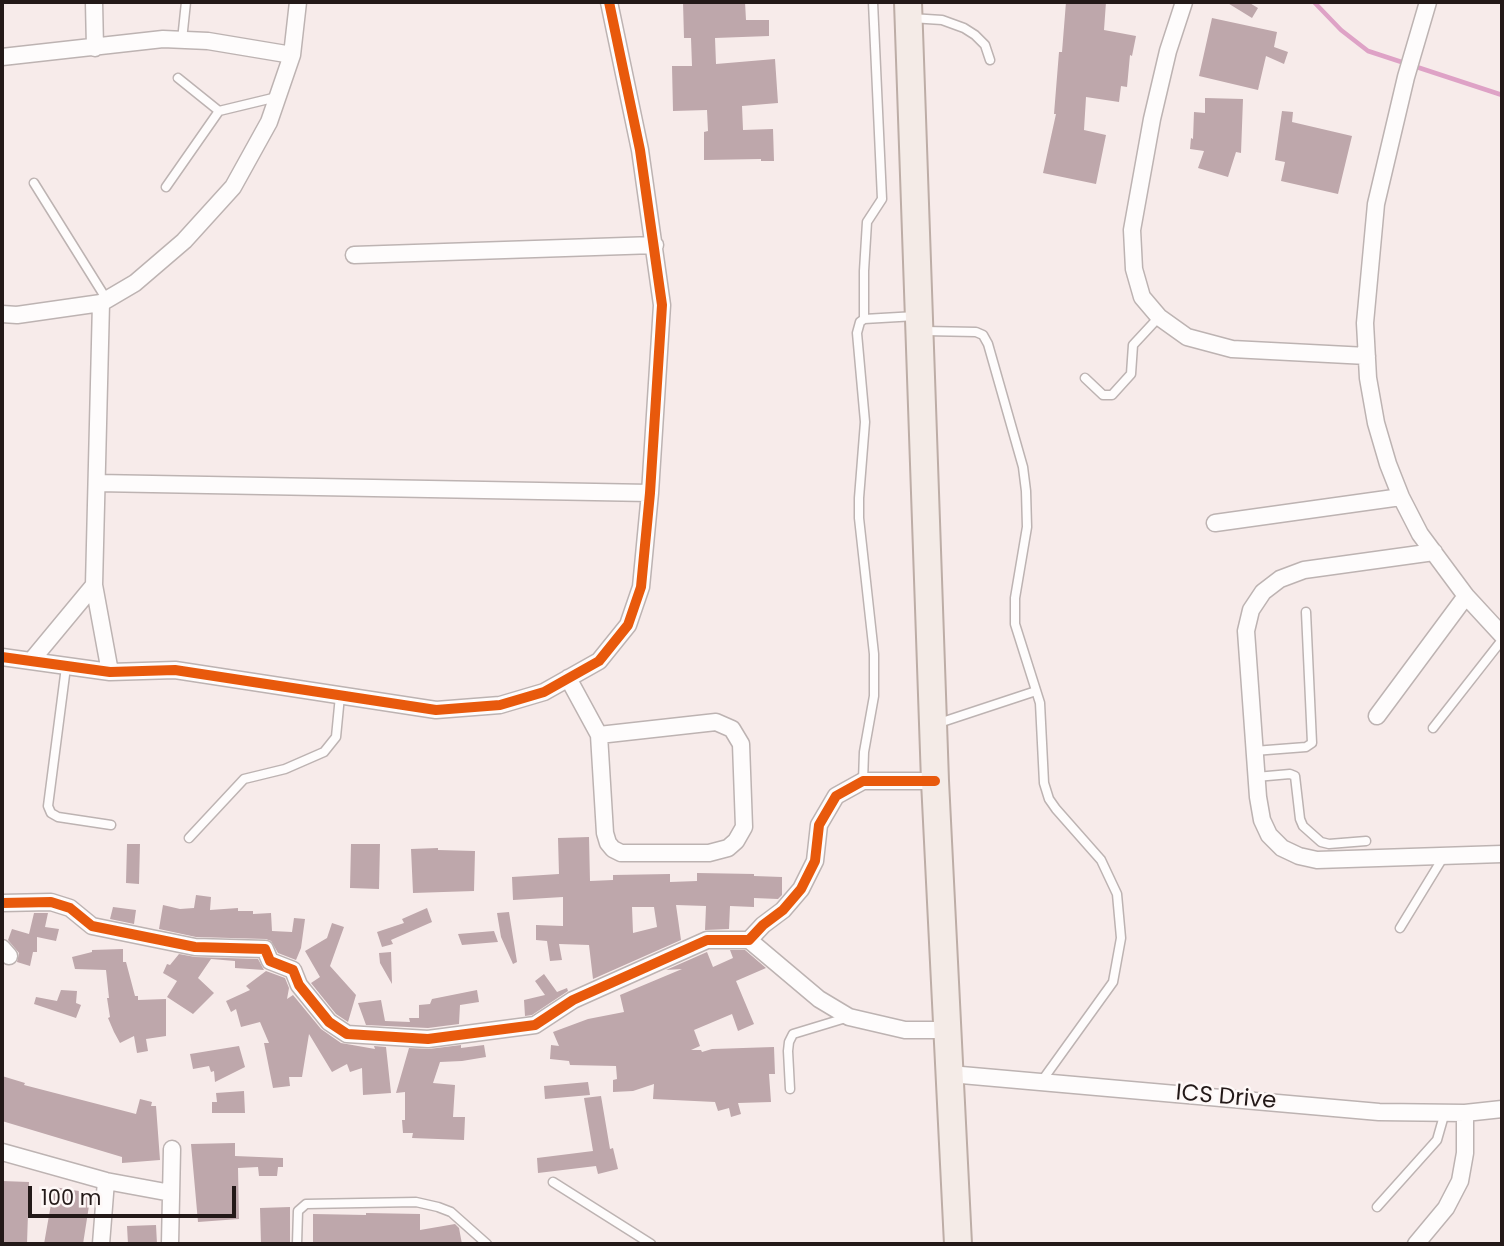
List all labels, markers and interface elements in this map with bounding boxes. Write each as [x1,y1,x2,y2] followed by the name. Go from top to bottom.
[1175,1080,1277,1116] street label: ICS Drive
[32,1172,240,1216] scale bar
[41,1183,101,1212] text: 100 m

